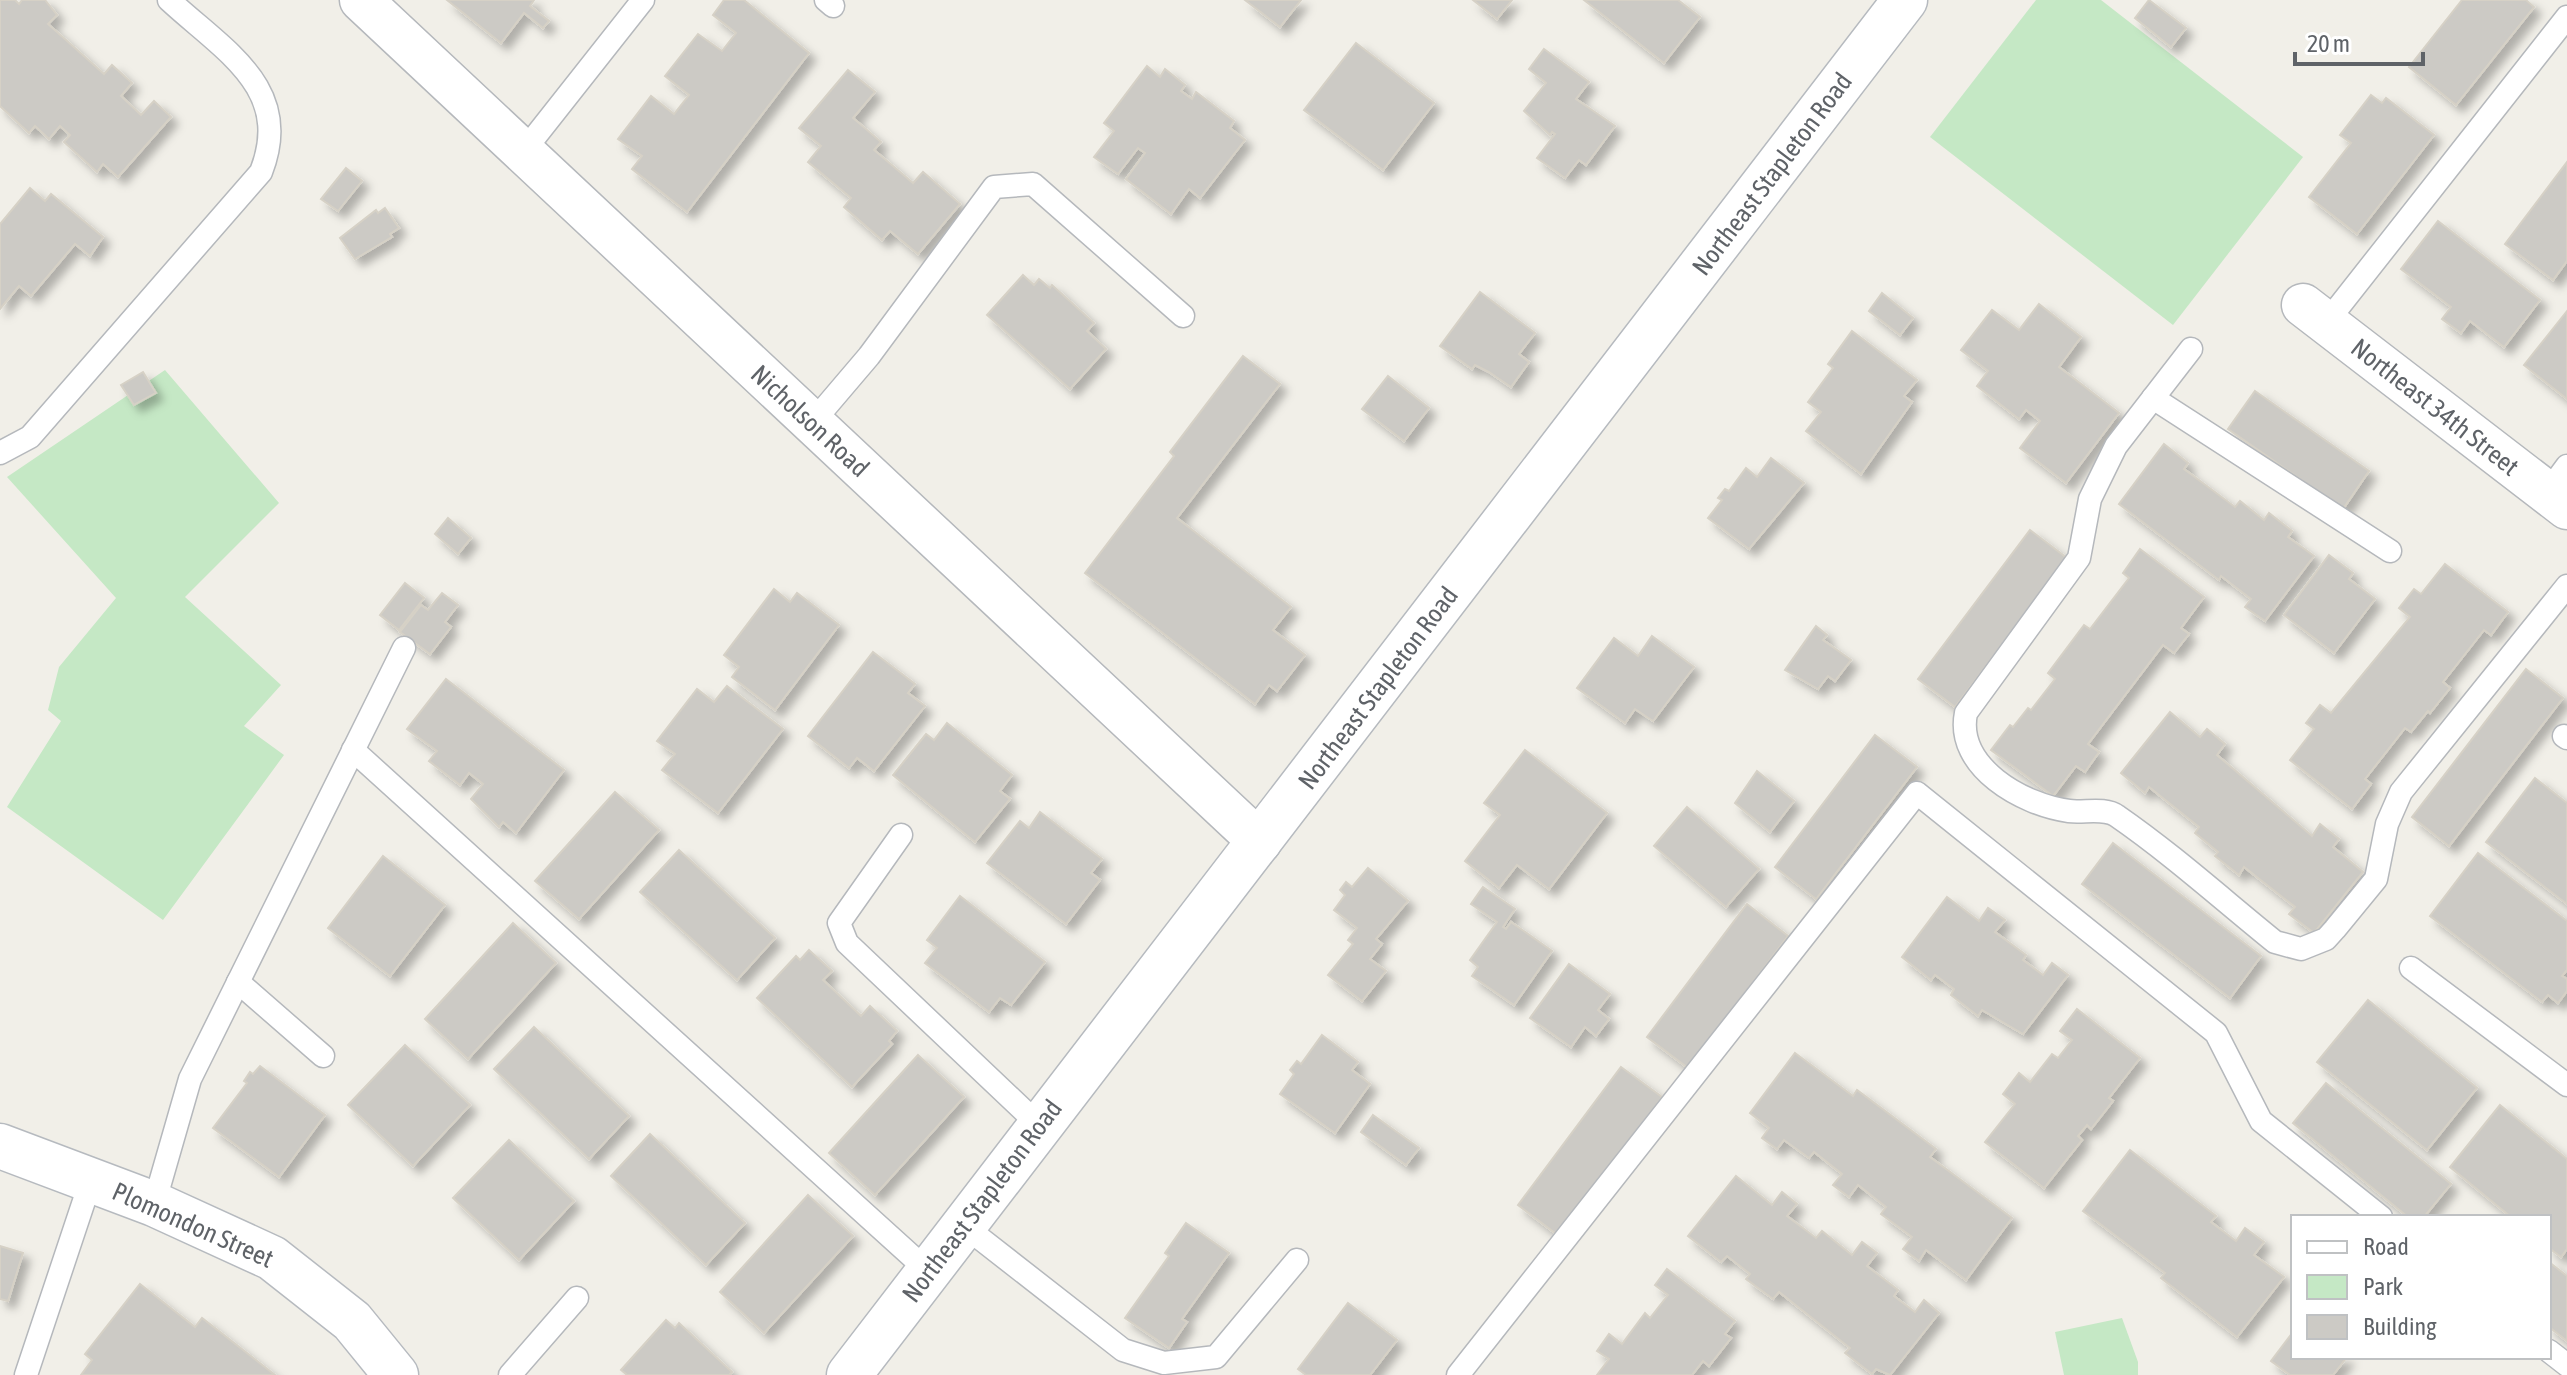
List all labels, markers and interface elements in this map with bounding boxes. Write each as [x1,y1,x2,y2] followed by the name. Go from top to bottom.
[2295,16,2423,66] scale bar
[2307,30,2350,57] text: 20 m
[1686,67,1858,281] street label: Northeast Stapleton Road
[2345,332,2525,482] street label: Northeast 34th Street
[745,359,875,483] street label: Nicholson Road
[1292,581,1464,795] street label: Northeast Stapleton Road
[896,1094,1068,1308] street label: Northeast Stapleton Road
[108,1176,278,1274] street label: Plomondon Street
[2291,1215,2551,1359] legend
[2363,1233,2409,1260] text: Road
[2363,1273,2404,1300] text: Park
[2363,1313,2437,1340] text: Building

